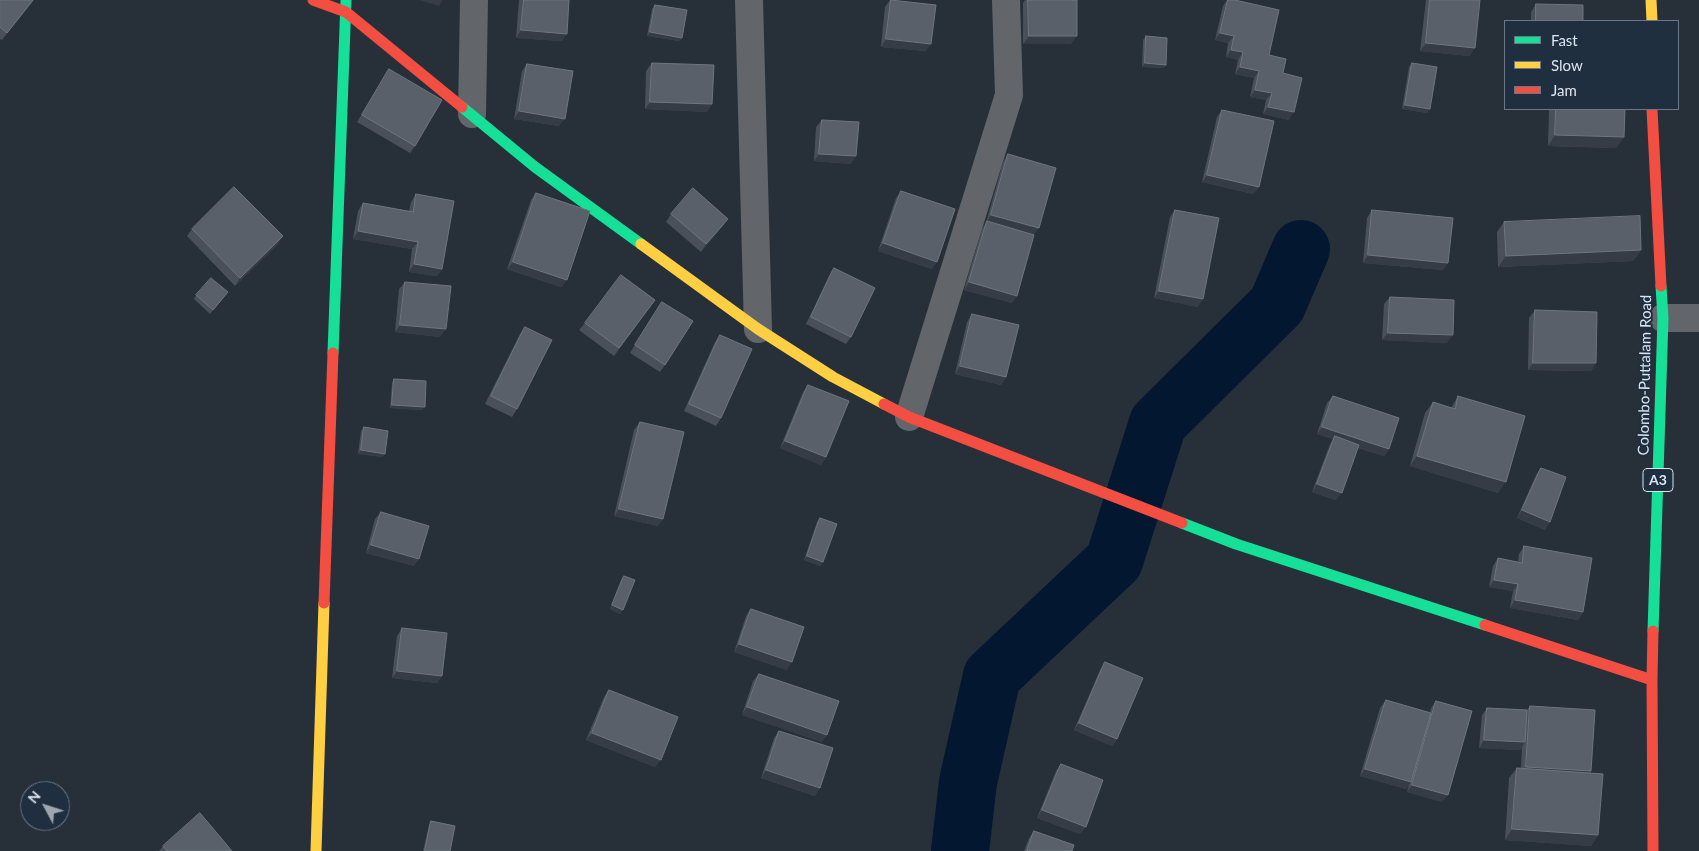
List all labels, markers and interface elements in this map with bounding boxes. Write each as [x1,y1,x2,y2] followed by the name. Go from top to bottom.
[1504,20,1679,110] legend
[1551,31,1578,49] text: Fast
[1551,56,1583,74] text: Slow
[1551,81,1577,99] text: Jam
[1635,295,1655,455] street label: Colombo-Puttalam Road
[1643,468,1673,492] road number: A3
[20,781,70,831] north arrow
[24,787,44,806] text: N

